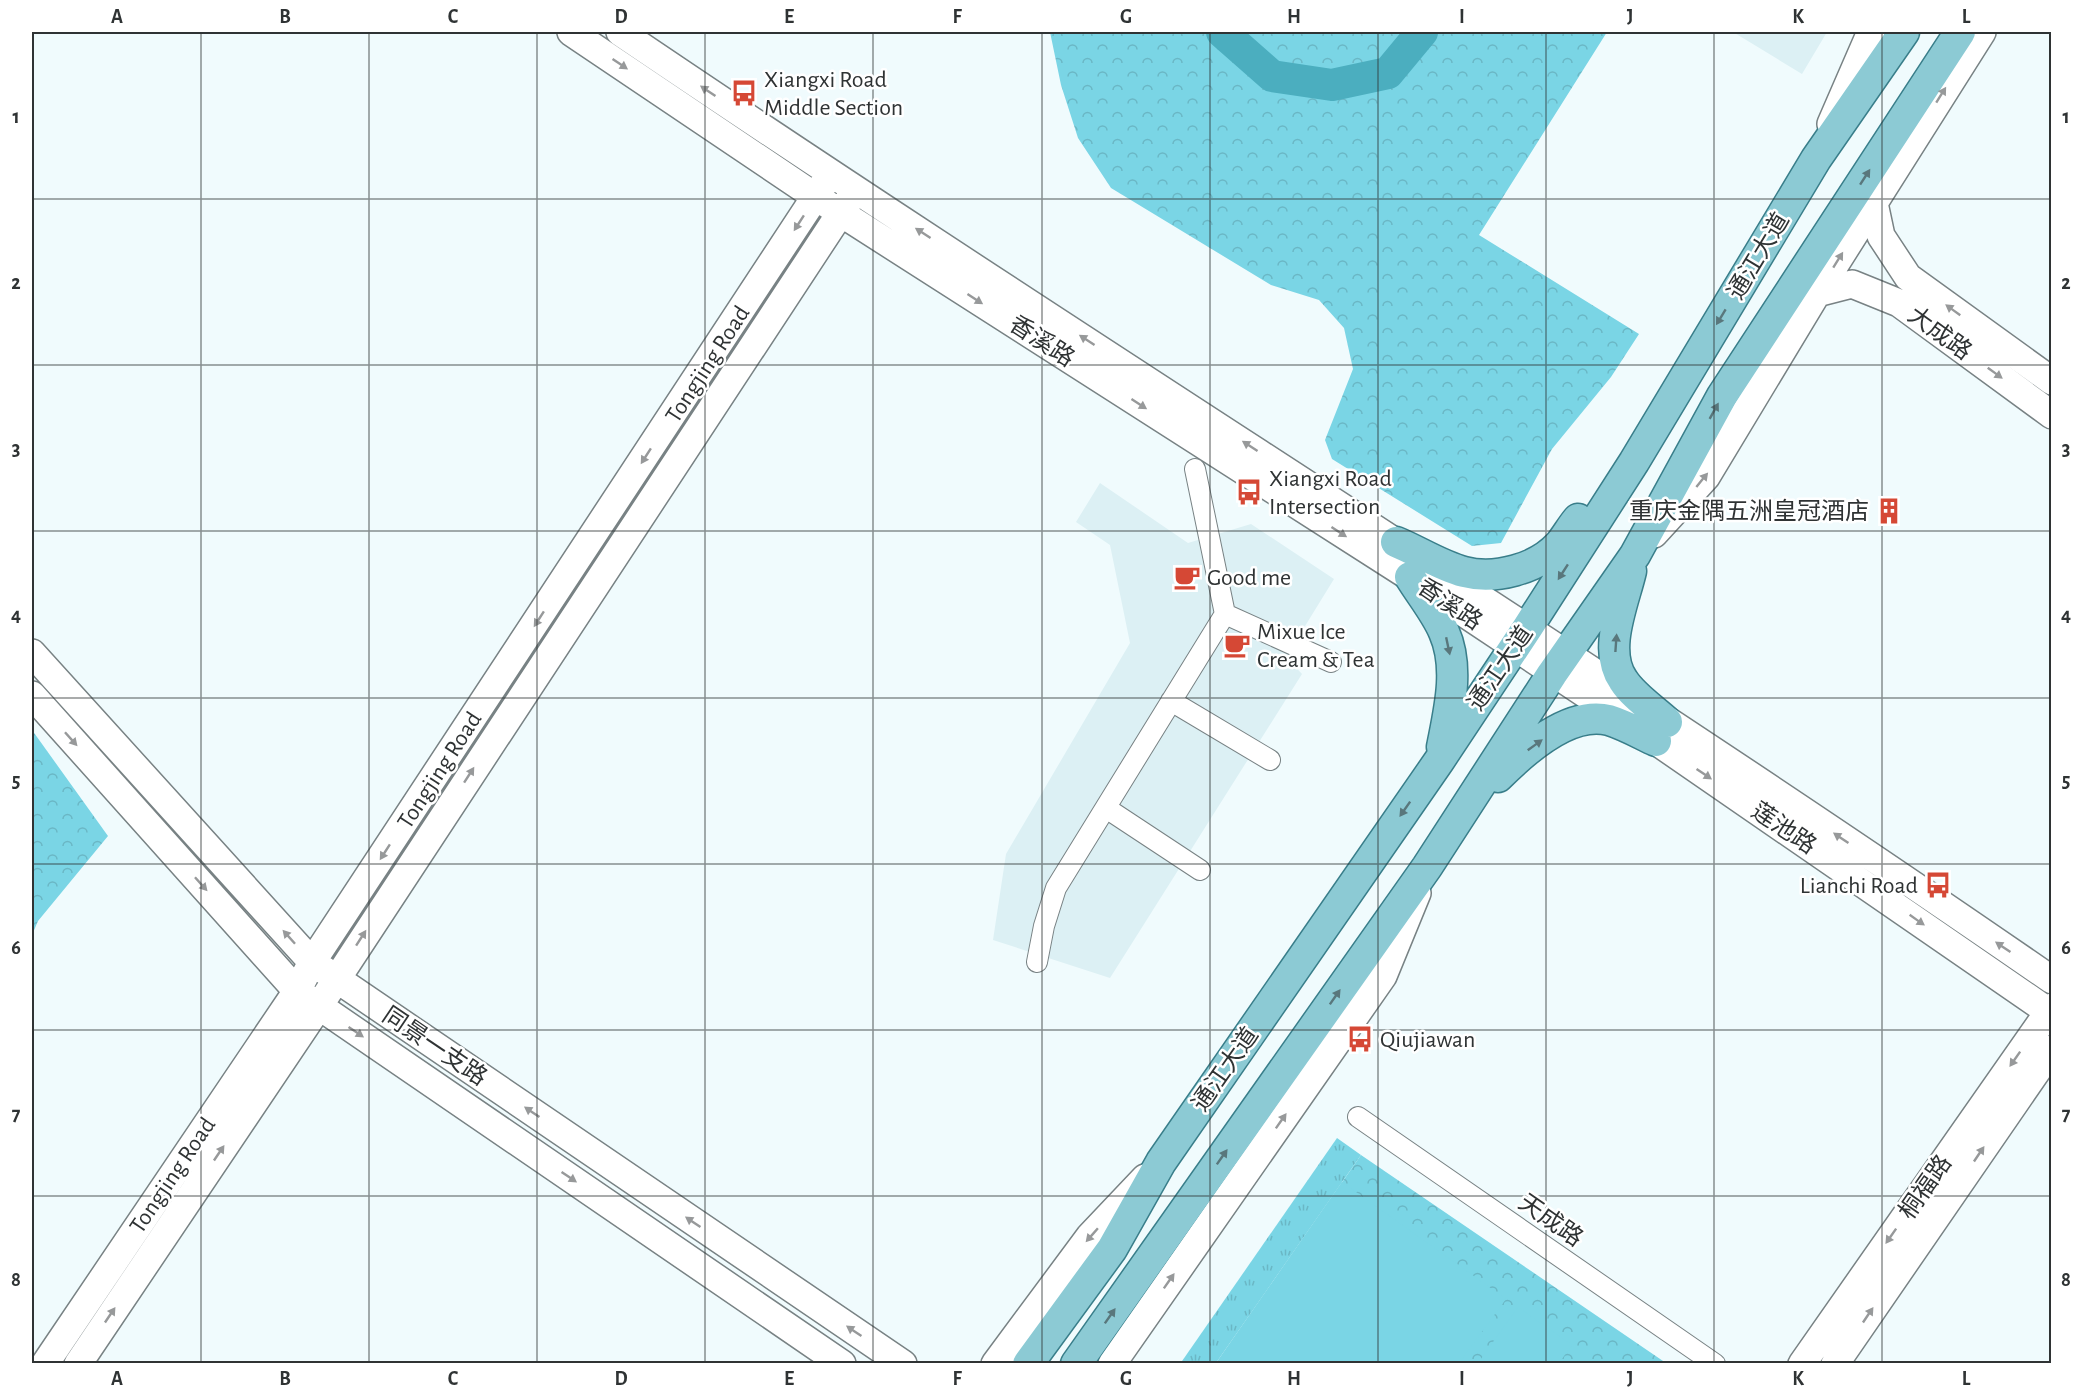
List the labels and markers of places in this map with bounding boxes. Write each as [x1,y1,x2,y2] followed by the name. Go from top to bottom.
[764,68,903,120] place label: Xiangxi Road Middle Section
[729,78,759,108] bus stop icon: Xiangxi Road Middle Section
[1269,467,1392,519] place label: Xiangxi Road Intersection
[1234,477,1264,507] bus stop icon: Xiangxi Road Intersection
[1874,496,1904,526] building icon: 重庆金隅五洲皇冠酒店
[1629,498,1869,524] place label: 重庆金隅五洲皇冠酒店
[1172,562,1202,592] cafe icon: Good me
[1207,566,1291,590] place label: Good me
[1257,620,1375,672] place label: Mixue Ice Cream & Tea
[1222,630,1252,660] cafe icon: Mixue Ice Cream & Tea
[1923,870,1953,900] bus stop icon: Lianchi Road
[1800,874,1918,898] place label: Lianchi Road
[1345,1024,1375,1054] bus stop icon: Qiujiawan
[1380,1028,1475,1052] place label: Qiujiawan

